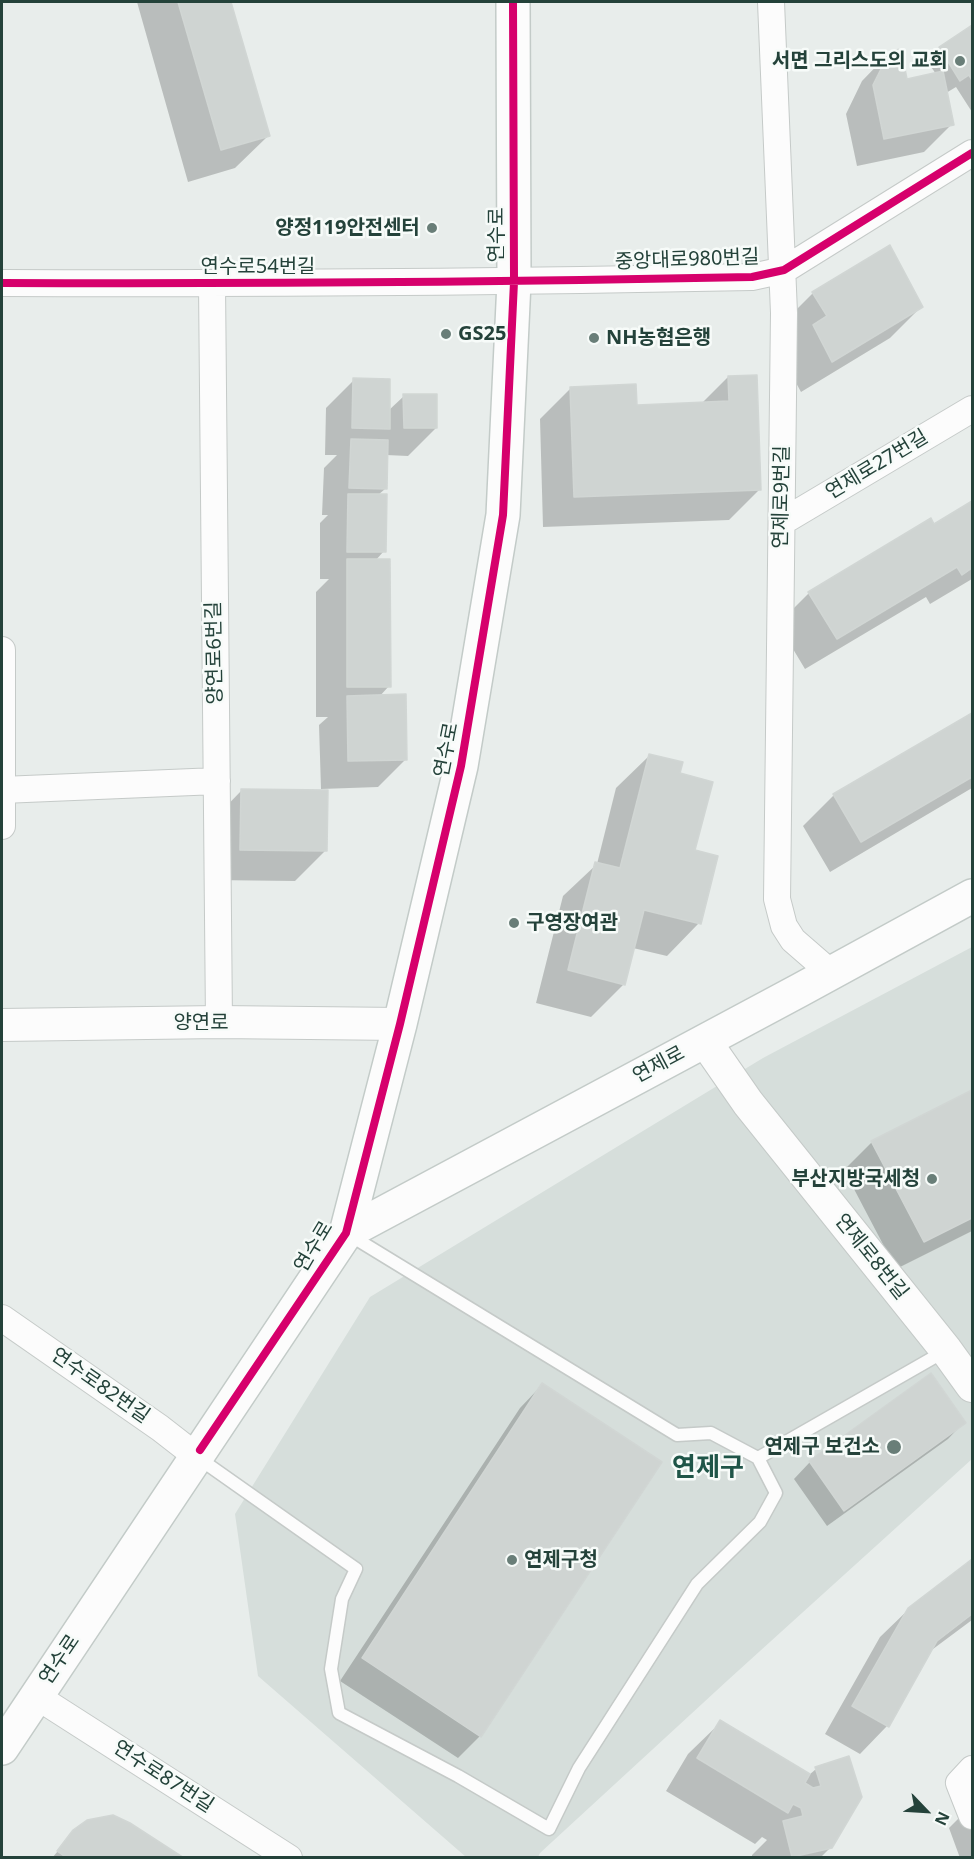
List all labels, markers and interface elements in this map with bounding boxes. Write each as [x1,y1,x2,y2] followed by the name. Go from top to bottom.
[772,49,948,73] place label: 서면 그리스도의 교회
[953,54,967,68] marker: 서면 그리스도의 교회
[485,207,509,263] street label: 연수로
[275,216,420,240] place label: 양정119안전센터
[425,221,439,235] marker: 양정119안전센터
[614,245,760,275] street label: 중앙대로980번길
[201,255,315,279] street label: 연수로54번길
[458,322,506,346] place label: GS25
[606,326,711,350] place label: NH농협은행
[439,327,453,341] marker: GS25
[587,331,601,345] marker: NH농협은행
[822,425,932,505] street label: 연제로27번길
[769,445,795,549] street label: 연제로9번길
[202,601,228,705] street label: 양연로6번길
[430,721,464,779] street label: 연수로
[526,911,618,935] place label: 구영장여관
[507,916,521,930] marker: 구영장여관
[173,1011,229,1035] street label: 양연로
[629,1041,689,1089] street label: 연제로
[791,1167,920,1191] place label: 부산지방국세청
[925,1172,939,1186] marker: 부산지방국세청
[829,1209,913,1305] street label: 연제로8번길
[289,1217,339,1277] street label: 연수로
[46,1343,154,1429] street label: 연수로82번길
[764,1435,880,1459] place label: 연제구 보건소
[885,1438,903,1456] marker: 연제구 보건소
[672,1453,744,1485] district label: 연제구
[524,1548,598,1572] place label: 연제구청
[505,1553,519,1567] marker: 연제구청
[35,1630,85,1690] street label: 연수로
[108,1736,218,1818] street label: 연수로87번길
[896,1781,956,1841] north arrow
[930,1808,955,1829] text: N

